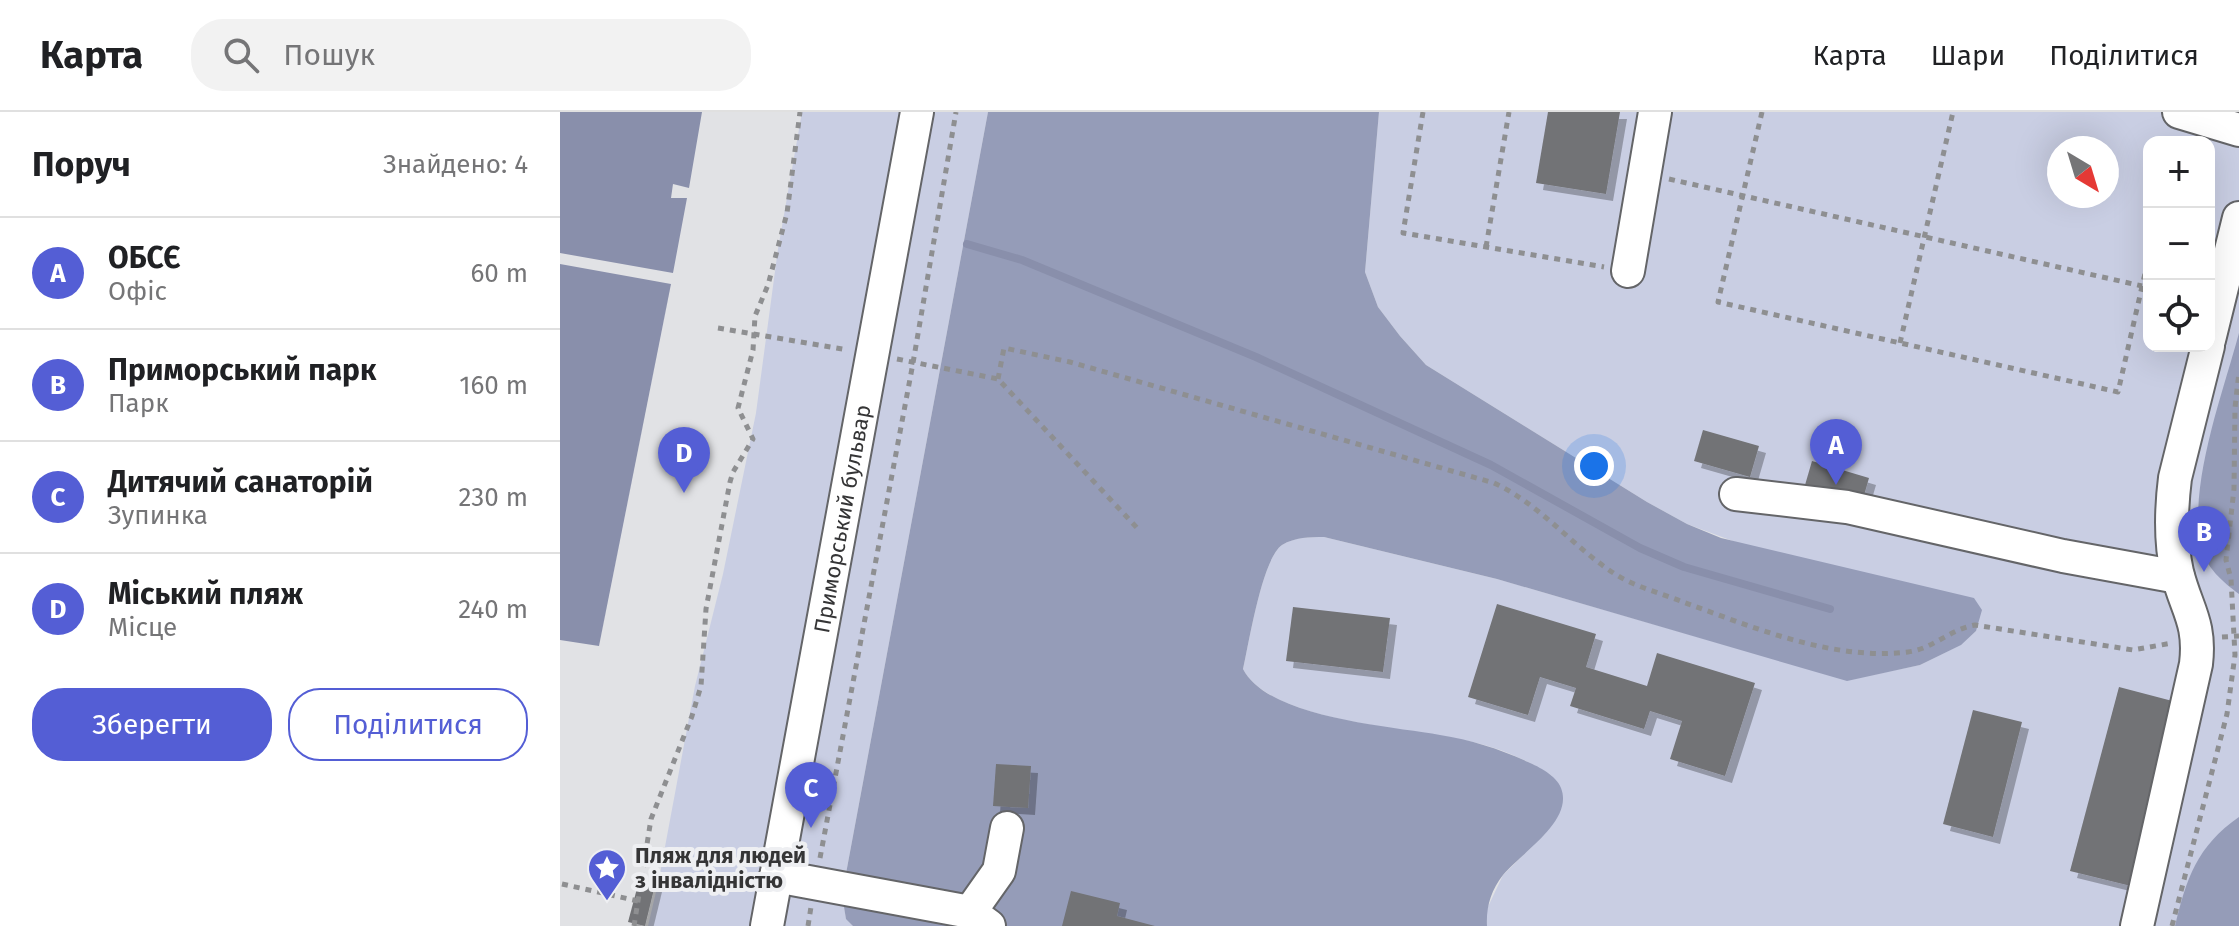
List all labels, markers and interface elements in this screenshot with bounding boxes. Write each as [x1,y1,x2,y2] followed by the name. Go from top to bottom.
[191,19,751,91] search box
[40,32,143,78] text: Карта
[219,33,263,77] icon: search
[283,37,375,73] text: Пошук
[1813,39,1887,72] text: Карта
[1931,39,2005,72] text: Шари
[2049,39,2199,72] text: Поділитися
[2047,136,2119,208] north arrow
[2143,136,2215,352] map controls
[2143,136,2215,208] button: +
[32,144,131,185] text: Поруч
[383,149,528,180] text: Знайдено: 4
[2143,208,2215,280] button: −
[108,240,181,276] text: ОБСЄ
[50,258,66,289] text: A
[470,258,528,289] text: 60 m
[108,276,167,307] text: Офіс
[2143,280,2215,352] button: locate
[108,352,376,388] text: Приморський парк
[50,370,66,401] text: B
[459,370,528,401] text: 160 m
[108,388,169,419] text: Парк
[808,402,877,635] street label: Приморський бульвар
[1810,419,1862,485] pin: A
[658,427,710,493] pin: D
[1574,446,1614,486] your location
[108,464,373,500] text: Дитячий санаторій
[51,482,65,513] text: C
[459,482,528,513] text: 230 m
[108,500,208,531] text: Зупинка
[2178,506,2230,572] pin: B
[108,576,303,612] text: Міський пляж
[50,594,66,625] text: D
[458,594,528,625] text: 240 m
[108,612,177,643] text: Місце
[32,688,272,761] button: Зберегти
[288,688,528,761] button: Поділитися
[785,762,837,828] pin: C
[635,842,806,894] place label: Пляж для людей з інвалідністю
[586,847,628,902] place icon: Пляж для людей з інвалідністю

